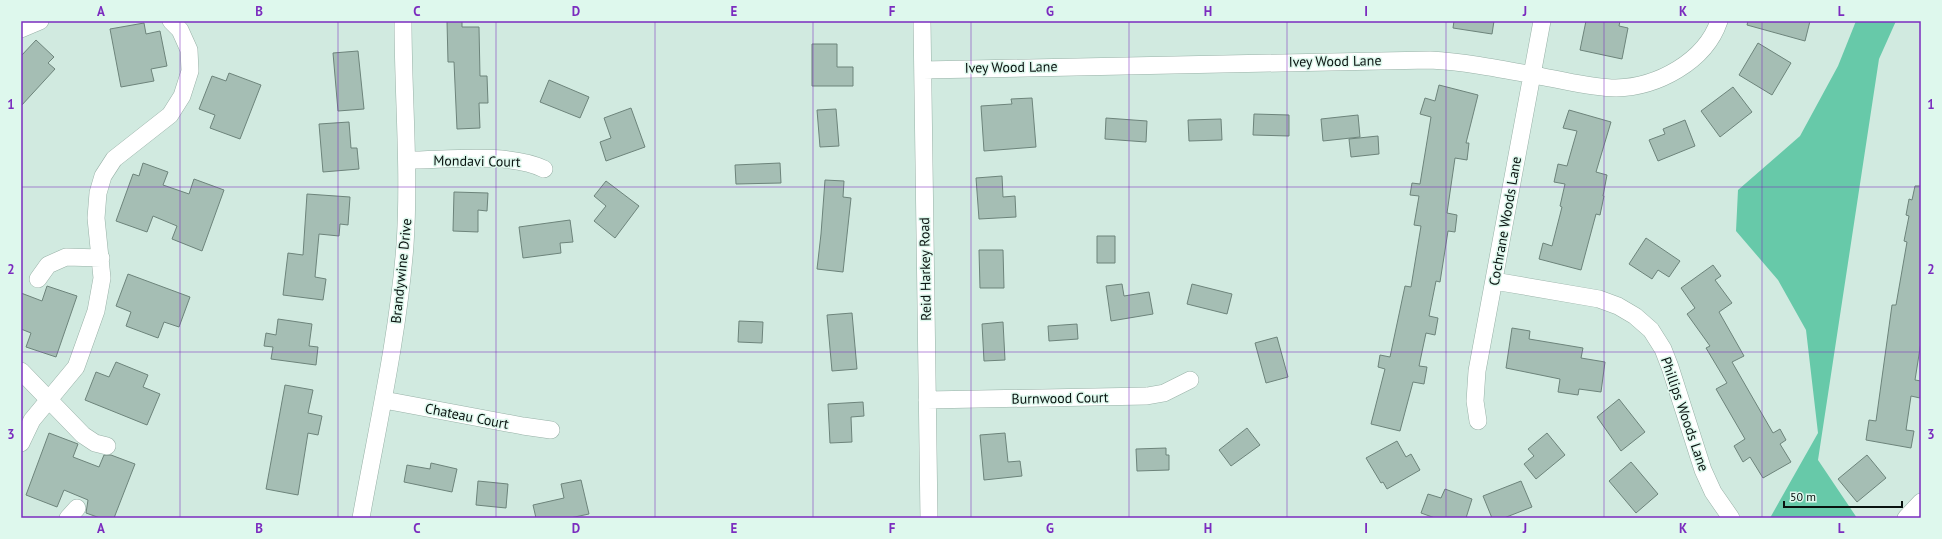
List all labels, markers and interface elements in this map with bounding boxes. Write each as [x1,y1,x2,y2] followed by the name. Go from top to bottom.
[97,3,105,20] text: A
[255,3,263,20] text: B
[413,3,421,20] text: C
[572,3,580,20] text: D
[731,3,738,20] text: E
[889,3,896,20] text: F
[1046,3,1054,20] text: G
[1204,3,1212,20] text: H
[1364,3,1368,20] text: I
[1522,3,1527,20] text: J
[1679,3,1687,20] text: K
[1838,3,1845,20] text: L
[1288,51,1382,71] street label: Ivey Wood Lane
[964,57,1058,77] street label: Ivey Wood Lane
[7,96,15,113] text: 1
[1927,96,1935,113] text: 1
[433,151,521,171] street label: Mondavi Court
[1485,155,1525,287] street label: Cochrane Woods Lane
[915,217,935,321] street label: Reid Harkey Road
[387,218,415,324] street label: Brandywine Drive
[7,261,15,278] text: 2
[1927,261,1935,278] text: 2
[1657,354,1713,474] street label: Phillips Woods Lane
[1011,388,1109,408] street label: Burnwood Court
[424,399,511,433] street label: Chateau Court
[7,426,15,443] text: 3
[1927,426,1935,443] text: 3
[1784,483,1902,509] scale bar
[1790,489,1816,504] text: 50 m
[97,520,105,537] text: A
[255,520,263,537] text: B
[413,520,421,537] text: C
[572,520,580,537] text: D
[731,520,738,537] text: E
[889,520,896,537] text: F
[1046,520,1054,537] text: G
[1204,520,1212,537] text: H
[1364,520,1368,537] text: I
[1522,520,1527,537] text: J
[1679,520,1687,537] text: K
[1838,520,1845,537] text: L

